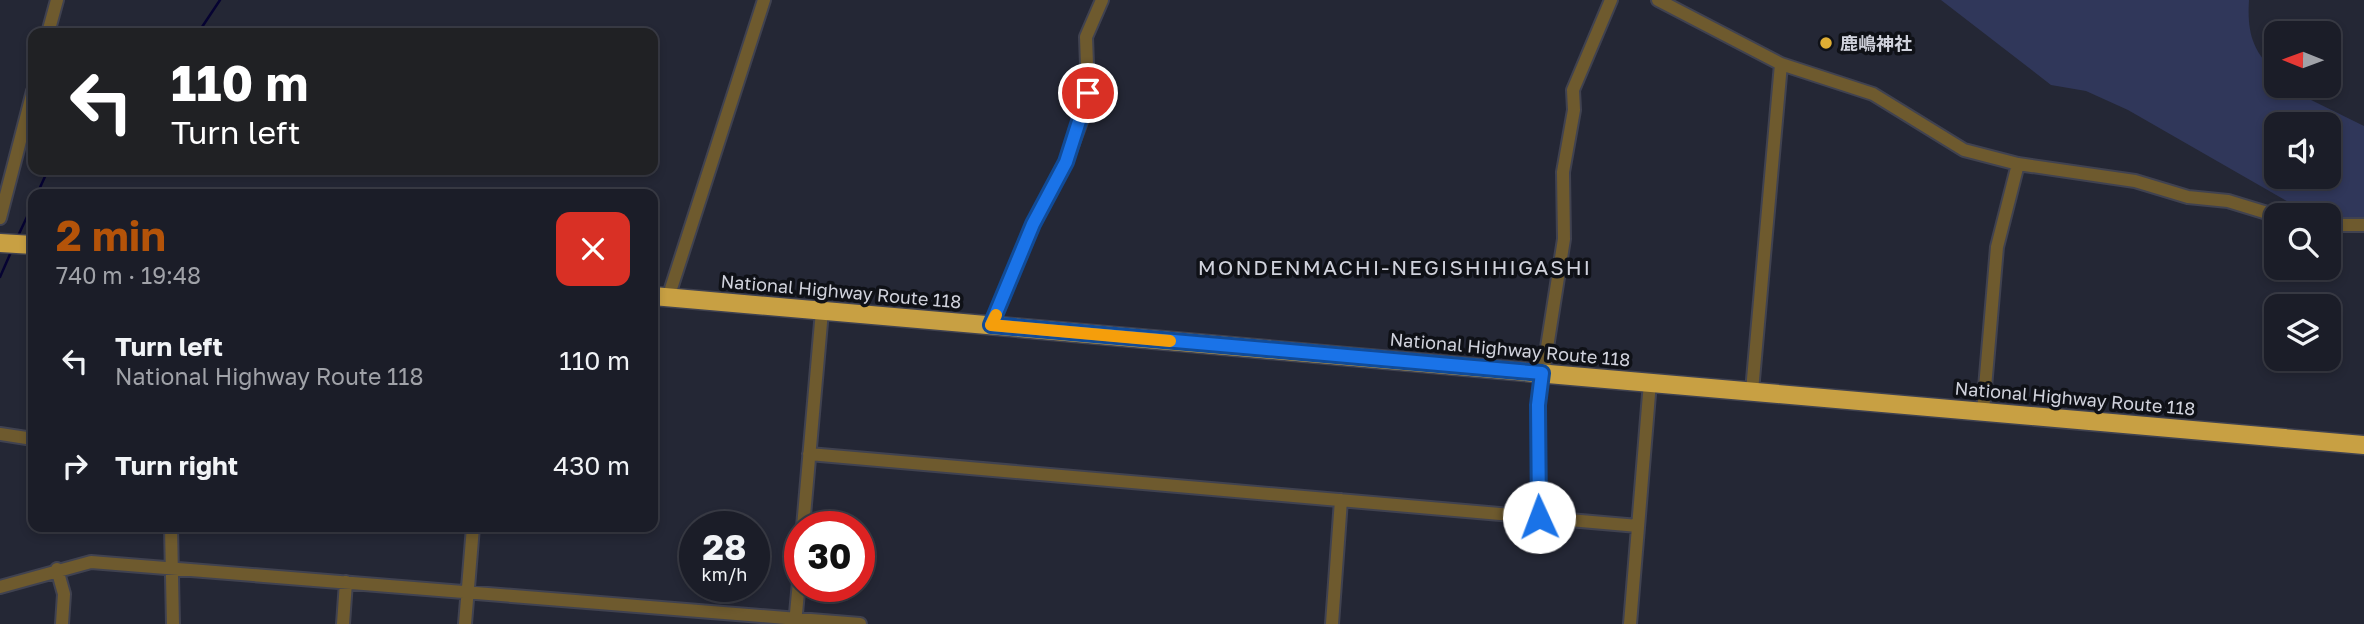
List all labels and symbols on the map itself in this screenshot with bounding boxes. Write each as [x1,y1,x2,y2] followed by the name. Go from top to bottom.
[2264,21,2342,98] north arrow
[1840,32,1912,54] place label: 鹿嶋神社
[1818,35,1834,51] marker: 鹿嶋神社
[1058,63,1118,123] pin
[1198,254,1592,280] district label: MONDENMACHI-NEGISHIHIGASHI
[720,270,962,312] street label: National Highway Route 118
[1389,328,1631,370] street label: National Highway Route 118
[1954,377,2196,419] street label: National Highway Route 118
[1502,480,1576,554] position arrow
[784,511,875,602] speed limit sign: 30

